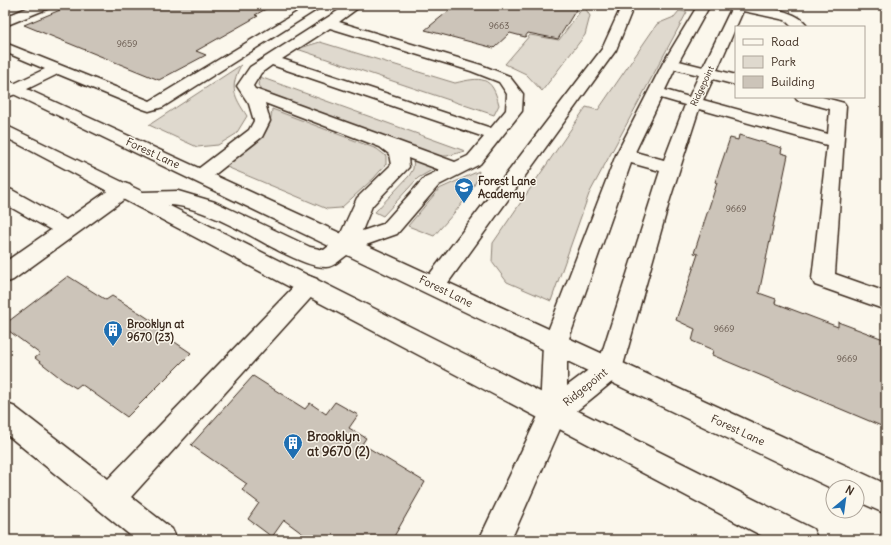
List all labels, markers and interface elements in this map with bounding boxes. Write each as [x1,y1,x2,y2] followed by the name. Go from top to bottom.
[489,20,509,31] house number: 9663
[735,26,865,98] legend
[771,34,799,49] text: Road
[117,38,137,49] house number: 9659
[771,54,796,69] text: Park
[688,64,716,108] street label: Ridgepoint
[771,74,815,89] text: Building
[124,134,182,172] street label: Forest Lane
[478,174,536,202] place label: Forest Lane Academy
[453,176,475,204] school or university icon: Forest Lane Academy
[726,203,746,214] house number: 9669
[417,272,475,310] street label: Forest Lane
[127,317,185,345] place label: Brooklyn at 9670 (23)
[102,319,124,347] building icon: Brooklyn at 9670 (23)
[714,323,734,334] house number: 9669
[837,353,857,364] house number: 9669
[560,365,610,409] street label: Ridgepoint
[709,411,767,449] street label: Forest Lane
[307,428,370,460] place label: Brooklyn at 9670 (2)
[282,432,304,460] building icon: Brooklyn at 9670 (2)
[825,479,865,519] north arrow
[843,482,857,498] text: N

